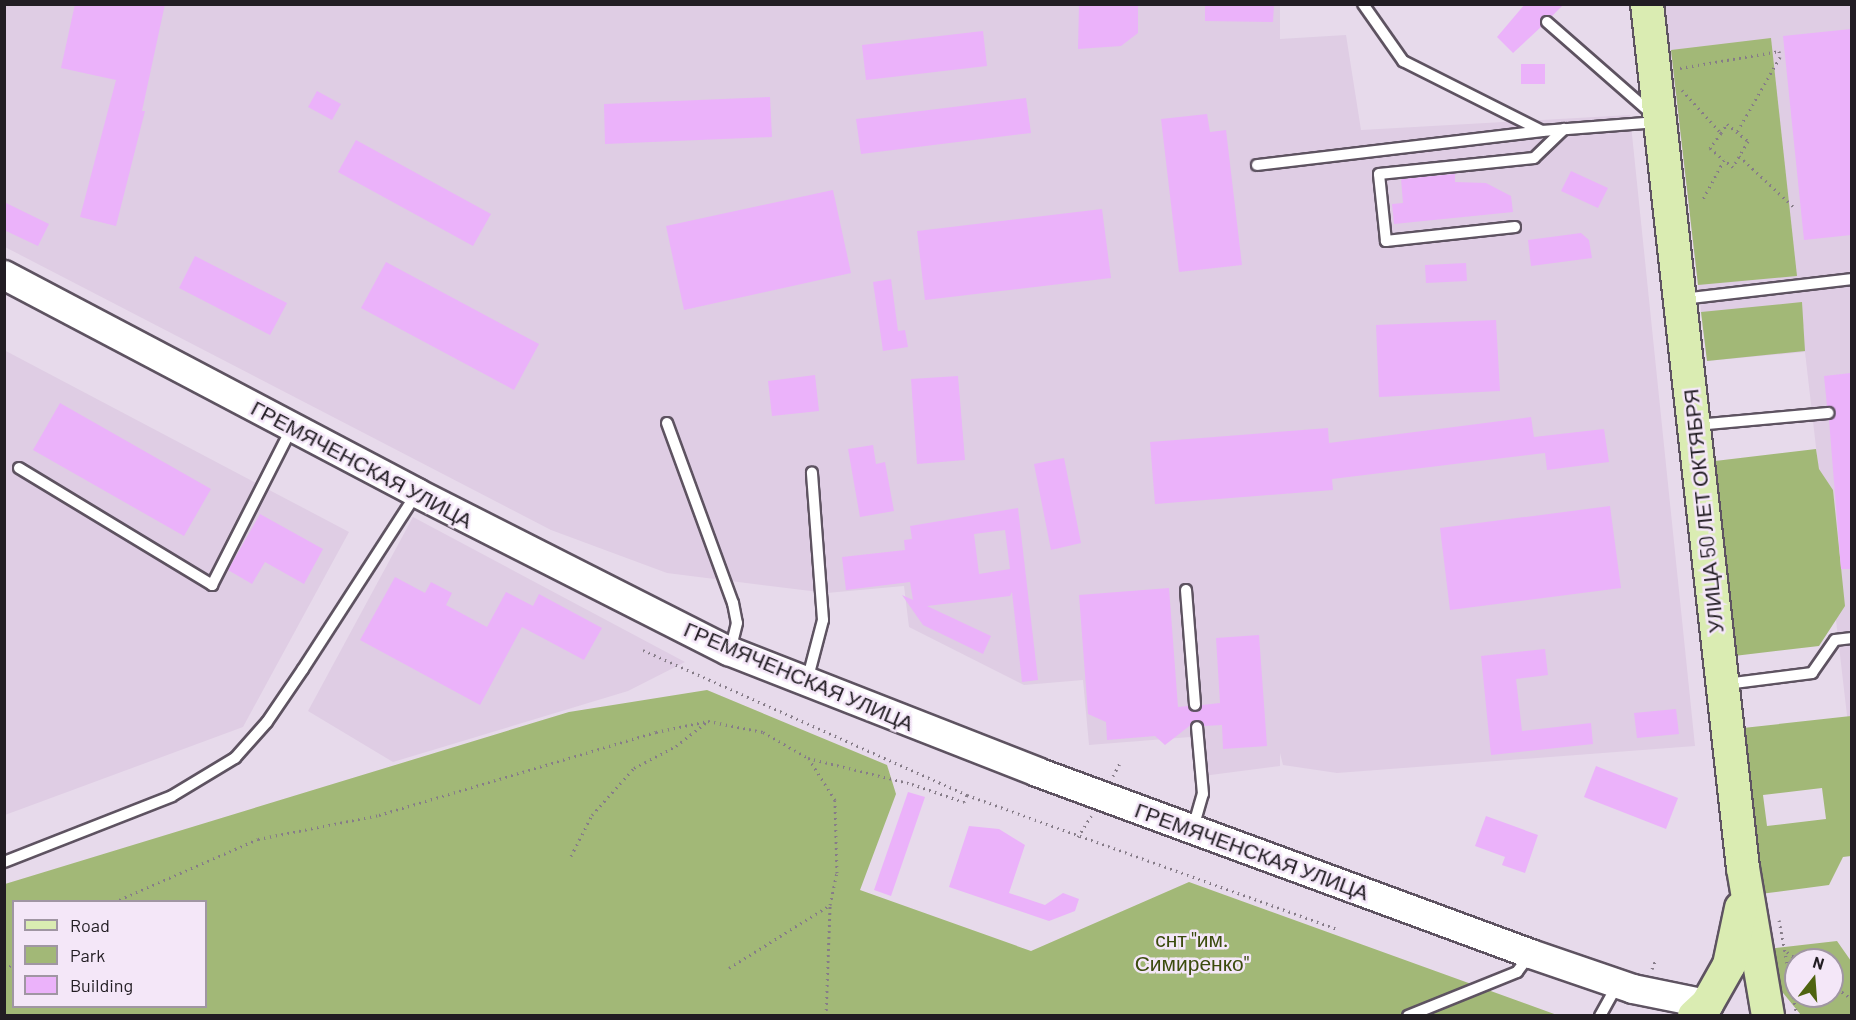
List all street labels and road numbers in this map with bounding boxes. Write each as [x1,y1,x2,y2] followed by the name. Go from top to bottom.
[1678,388,1728,634] street label: УЛИЦА 50 ЛЕТ ОКТЯБРЯ
[247,395,477,533] street label: ГРЕМЯЧЕНСКАЯ УЛИЦА
[680,616,918,736] street label: ГРЕМЯЧЕНСКАЯ УЛИЦА
[1132,797,1372,905] street label: ГРЕМЯЧЕНСКАЯ УЛИЦА

